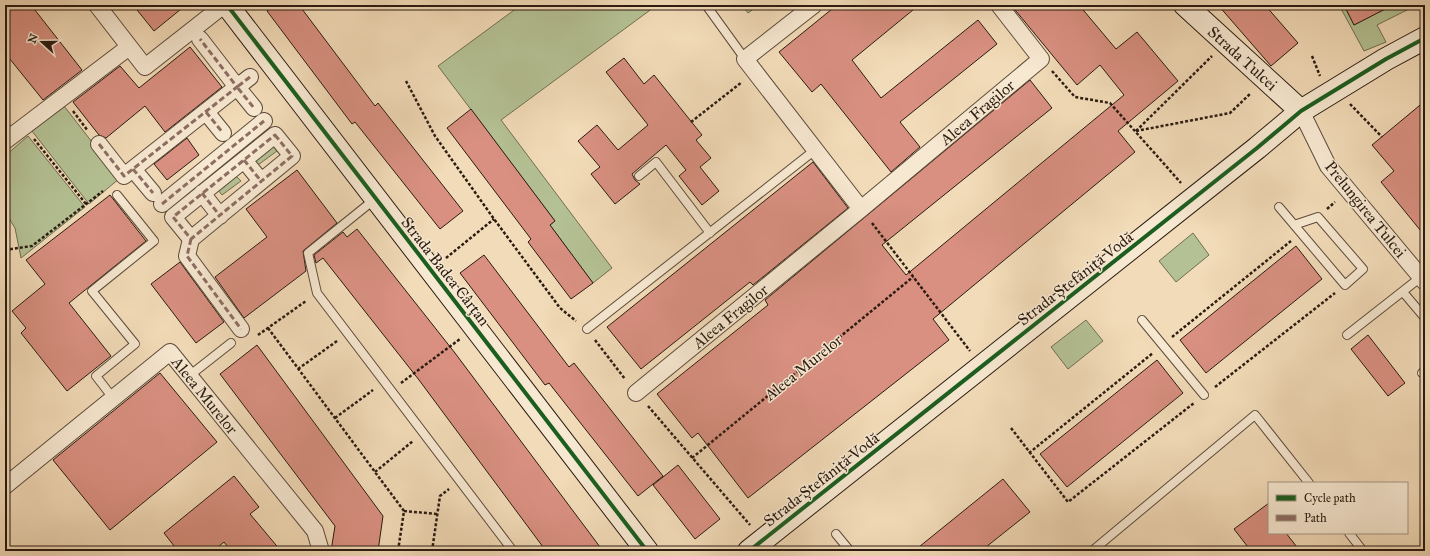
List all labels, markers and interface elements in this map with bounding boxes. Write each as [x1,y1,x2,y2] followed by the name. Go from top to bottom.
[22,22,62,62] north arrow
[1204,22,1282,95] street label: Strada Tulcei
[25,31,41,45] text: N
[935,76,1019,151] street label: Aleea Fragilor
[1320,157,1411,263] street label: Prelungirea Tulcei
[397,213,494,330] street label: Strada Badea Cârțan
[1014,227,1137,329] street label: Strada Ștefăniță Vodă
[688,280,773,354] street label: Aleea Fragilor
[760,330,846,405] street label: Aleea Murelor
[167,352,242,438] street label: Aleea Murelor
[760,428,883,530] street label: Strada Ștefăniță Vodă
[1268,482,1408,534] legend
[1304,491,1356,505] text: Cycle path
[1304,511,1327,525] text: Path

